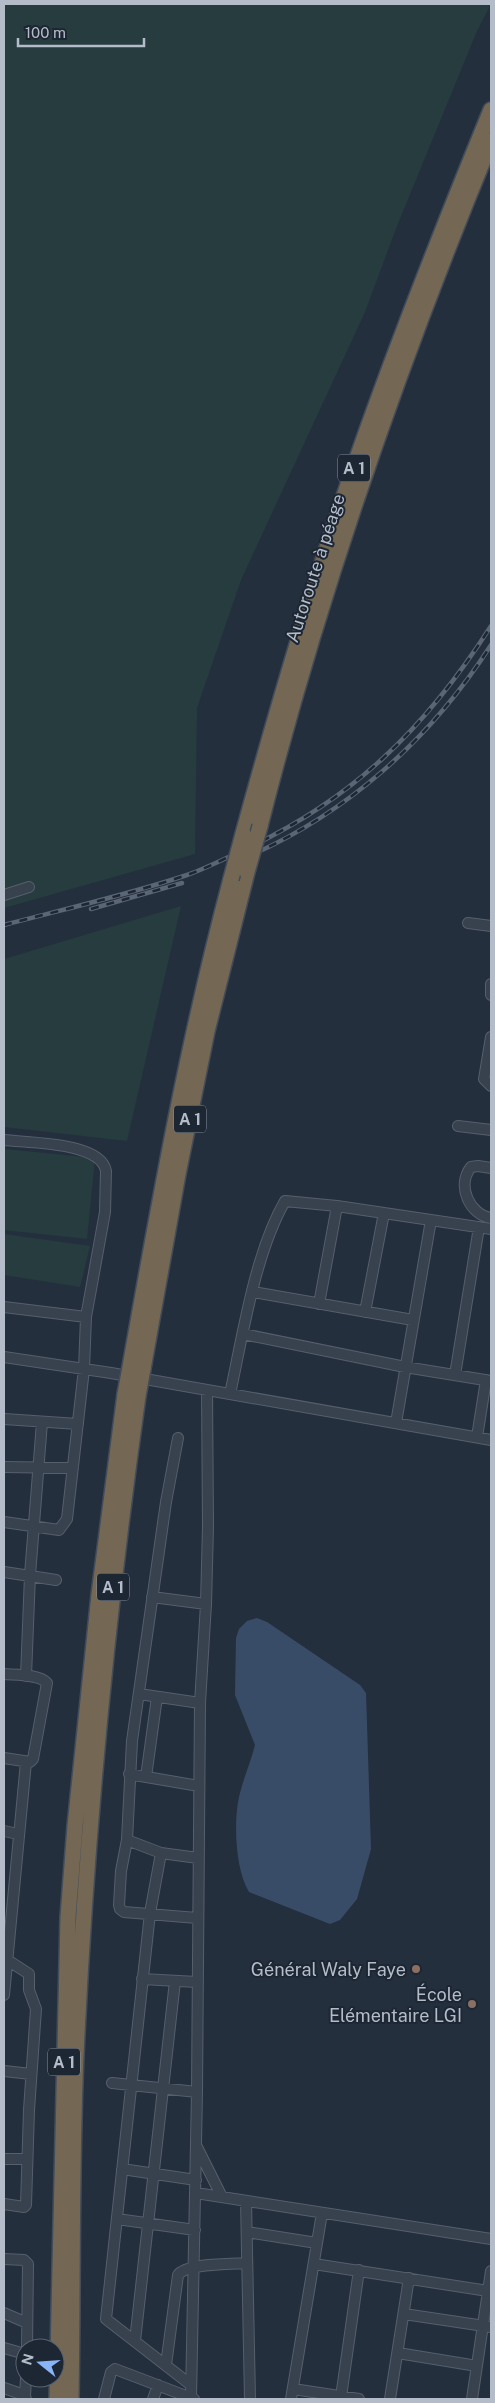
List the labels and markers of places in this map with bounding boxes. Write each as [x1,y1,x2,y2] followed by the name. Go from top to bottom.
[251,1959,406,1980] place label: Général Waly Faye
[410,1963,422,1975] marker: Général Waly Faye
[329,1983,462,2026] place label: École Elémentaire LGI
[466,1998,478,2010] marker: École Elémentaire LGI

